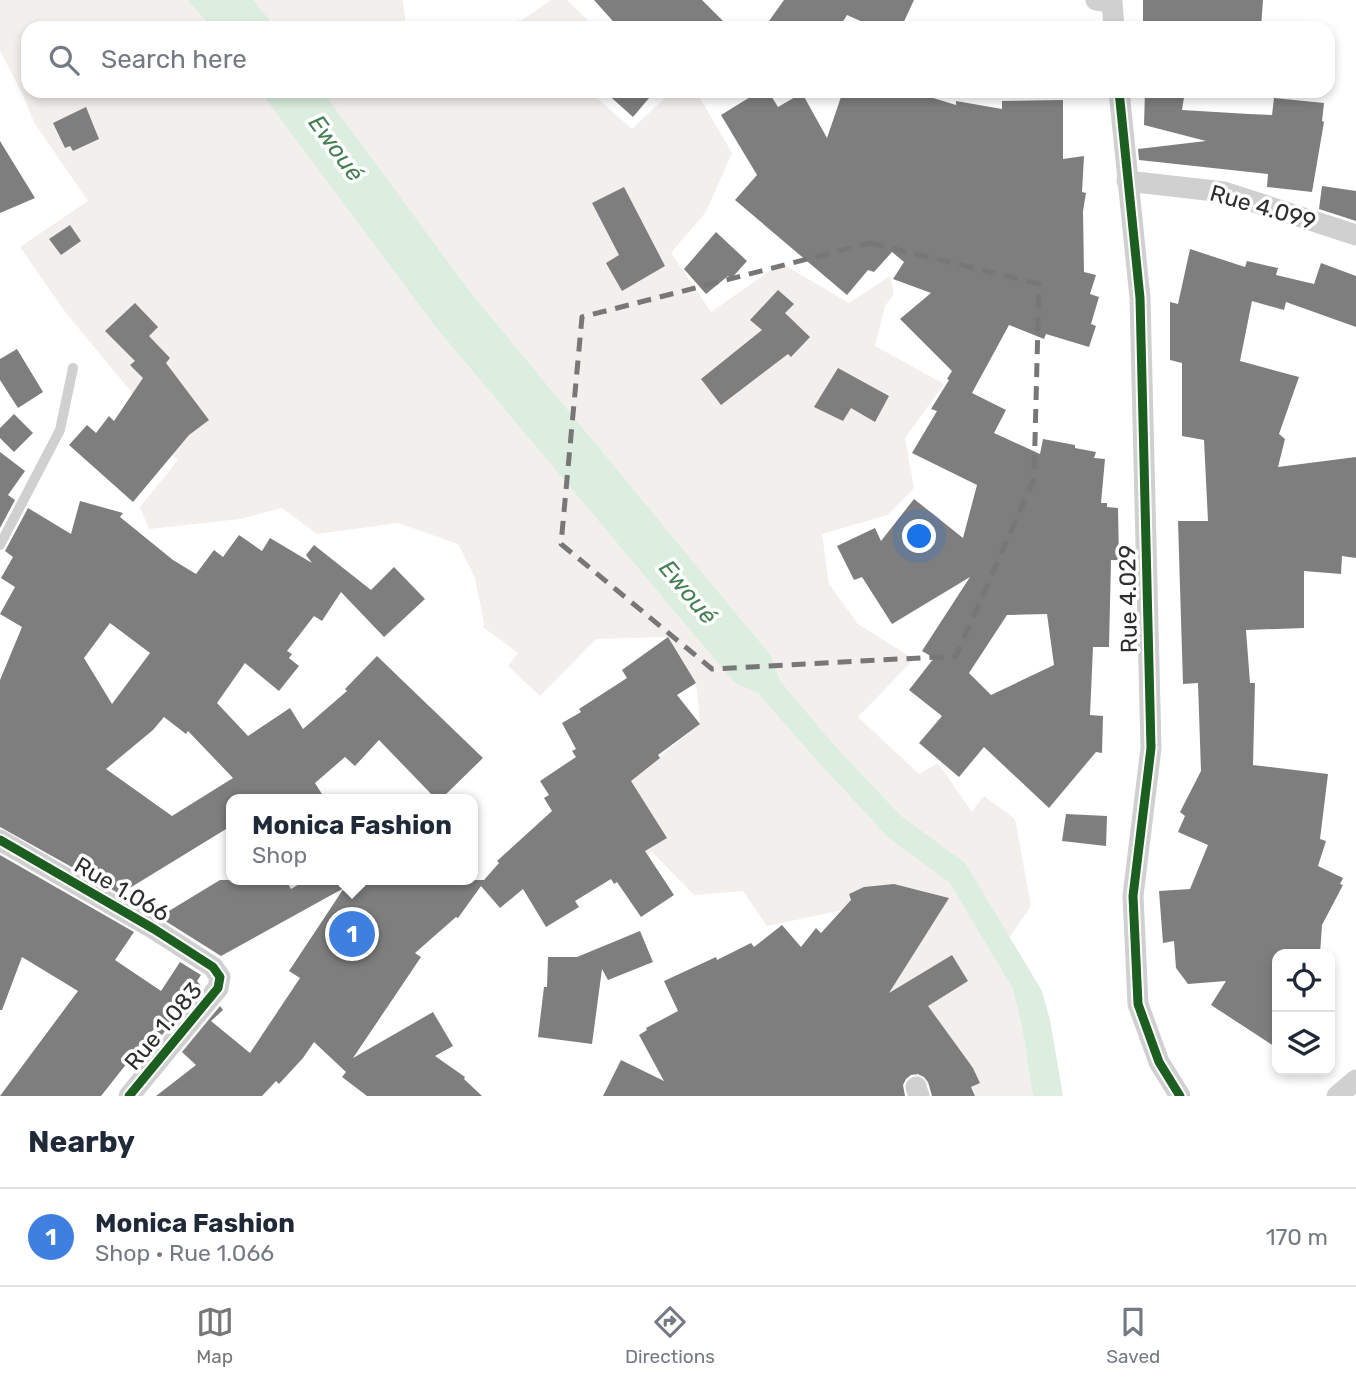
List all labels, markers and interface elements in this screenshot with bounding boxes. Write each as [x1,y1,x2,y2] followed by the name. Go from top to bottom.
[21,21,1335,98] search box
[45,41,83,79] icon: search
[101,44,247,75] text: Search here
[303,109,369,187] water label: Ewoué
[1207,179,1319,235] street label: Rue 4.099
[902,519,936,553] your location
[1113,544,1143,654] street label: Rue 4.029
[653,554,723,630] water label: Ewoué
[226,794,478,885] popup
[252,810,452,841] text: Monica Fashion
[252,841,307,869] text: Shop
[70,851,174,927] street label: Rue 1.066
[329,908,375,960] pin: 1
[1272,949,1335,1075] map controls
[1272,949,1335,1012] button: locate
[118,976,208,1076] street label: Rue 1.083
[1272,1012,1335,1075] button: layers
[28,1124,135,1160] text: Nearby
[95,1208,295,1239] text: Monica Fashion
[45,1223,57,1251] text: 1
[1266,1223,1328,1251] text: 170 m
[95,1239,274,1267] text: Shop · Rue 1.066
[196,1303,234,1368] tab: Map
[625,1303,715,1368] tab: Directions
[1106,1303,1160,1368] tab: Saved

